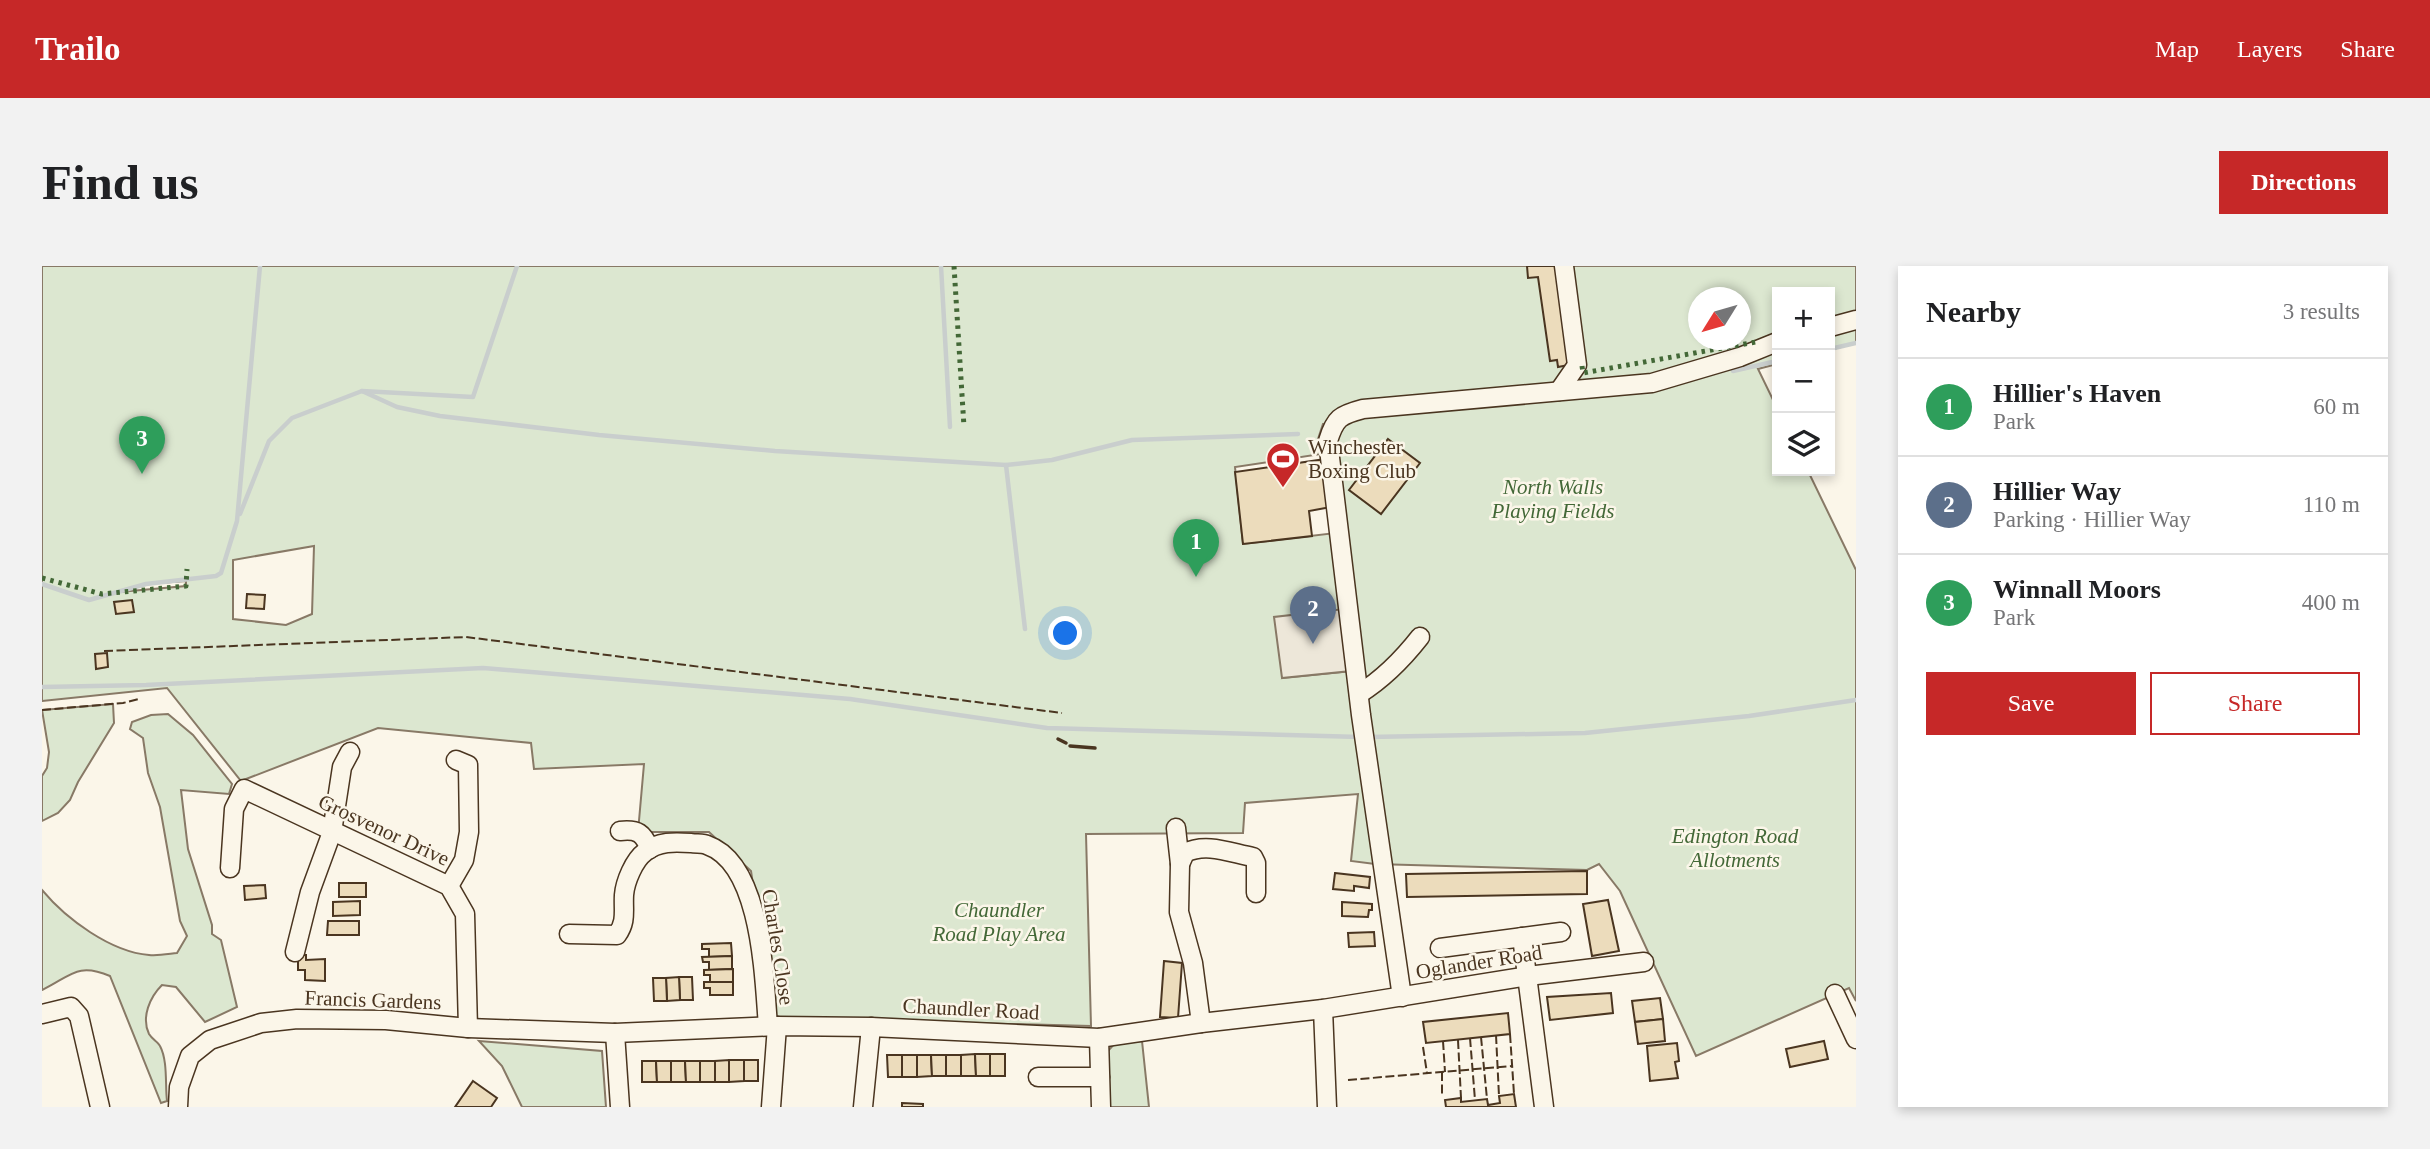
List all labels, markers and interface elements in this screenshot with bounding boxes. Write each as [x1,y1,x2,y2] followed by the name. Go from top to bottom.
[35,31,121,67] text: Trailo
[2155,36,2199,62] text: Map
[2237,36,2302,62] text: Layers
[2340,36,2395,62] text: Share
[2219,151,2388,214] button: Directions
[42,155,199,210] text: Find us
[1688,287,1751,350] north arrow
[1772,287,1835,476] map controls
[1772,287,1835,350] button: +
[1926,295,2021,328] text: Nearby
[2283,299,2360,324] text: 3 results
[1772,350,1835,413] button: −
[1993,379,2161,408] text: Hillier's Haven
[1943,394,1955,419] text: 1
[2313,394,2360,419] text: 60 m
[1993,409,2035,434] text: Park
[1772,413,1835,476] button: layers
[119,416,165,474] pin: 3
[1308,435,1416,483] place label: Winchester Boxing Club
[1264,440,1302,489] sports icon: Winchester Boxing Club
[1490,475,1615,523] park label: North Walls Playing Fields
[1993,477,2121,506] text: Hillier Way
[1943,492,1955,517] text: 2
[2303,492,2360,517] text: 110 m
[1993,507,2191,532] text: Parking · Hillier Way
[1173,519,1219,577] pin: 1
[1993,575,2161,604] text: Winnall Moors
[1290,586,1336,644] pin: 2
[1943,590,1955,615] text: 3
[2302,590,2360,615] text: 400 m
[1993,605,2035,630] text: Park
[1048,616,1082,650] your location
[1926,672,2136,735] button: Save
[2150,672,2360,735] button: Share
[315,789,453,871] street label: Grosvenor Drive
[1671,824,1799,872] park label: Edington Road Allotments
[757,887,799,1007] street label: Charles Close
[932,898,1065,946] park label: Chaundler Road Play Area
[1414,940,1544,984] street label: Oglander Road
[304,986,442,1014] street label: Francis Gardens
[902,993,1041,1025] street label: Chaundler Road

